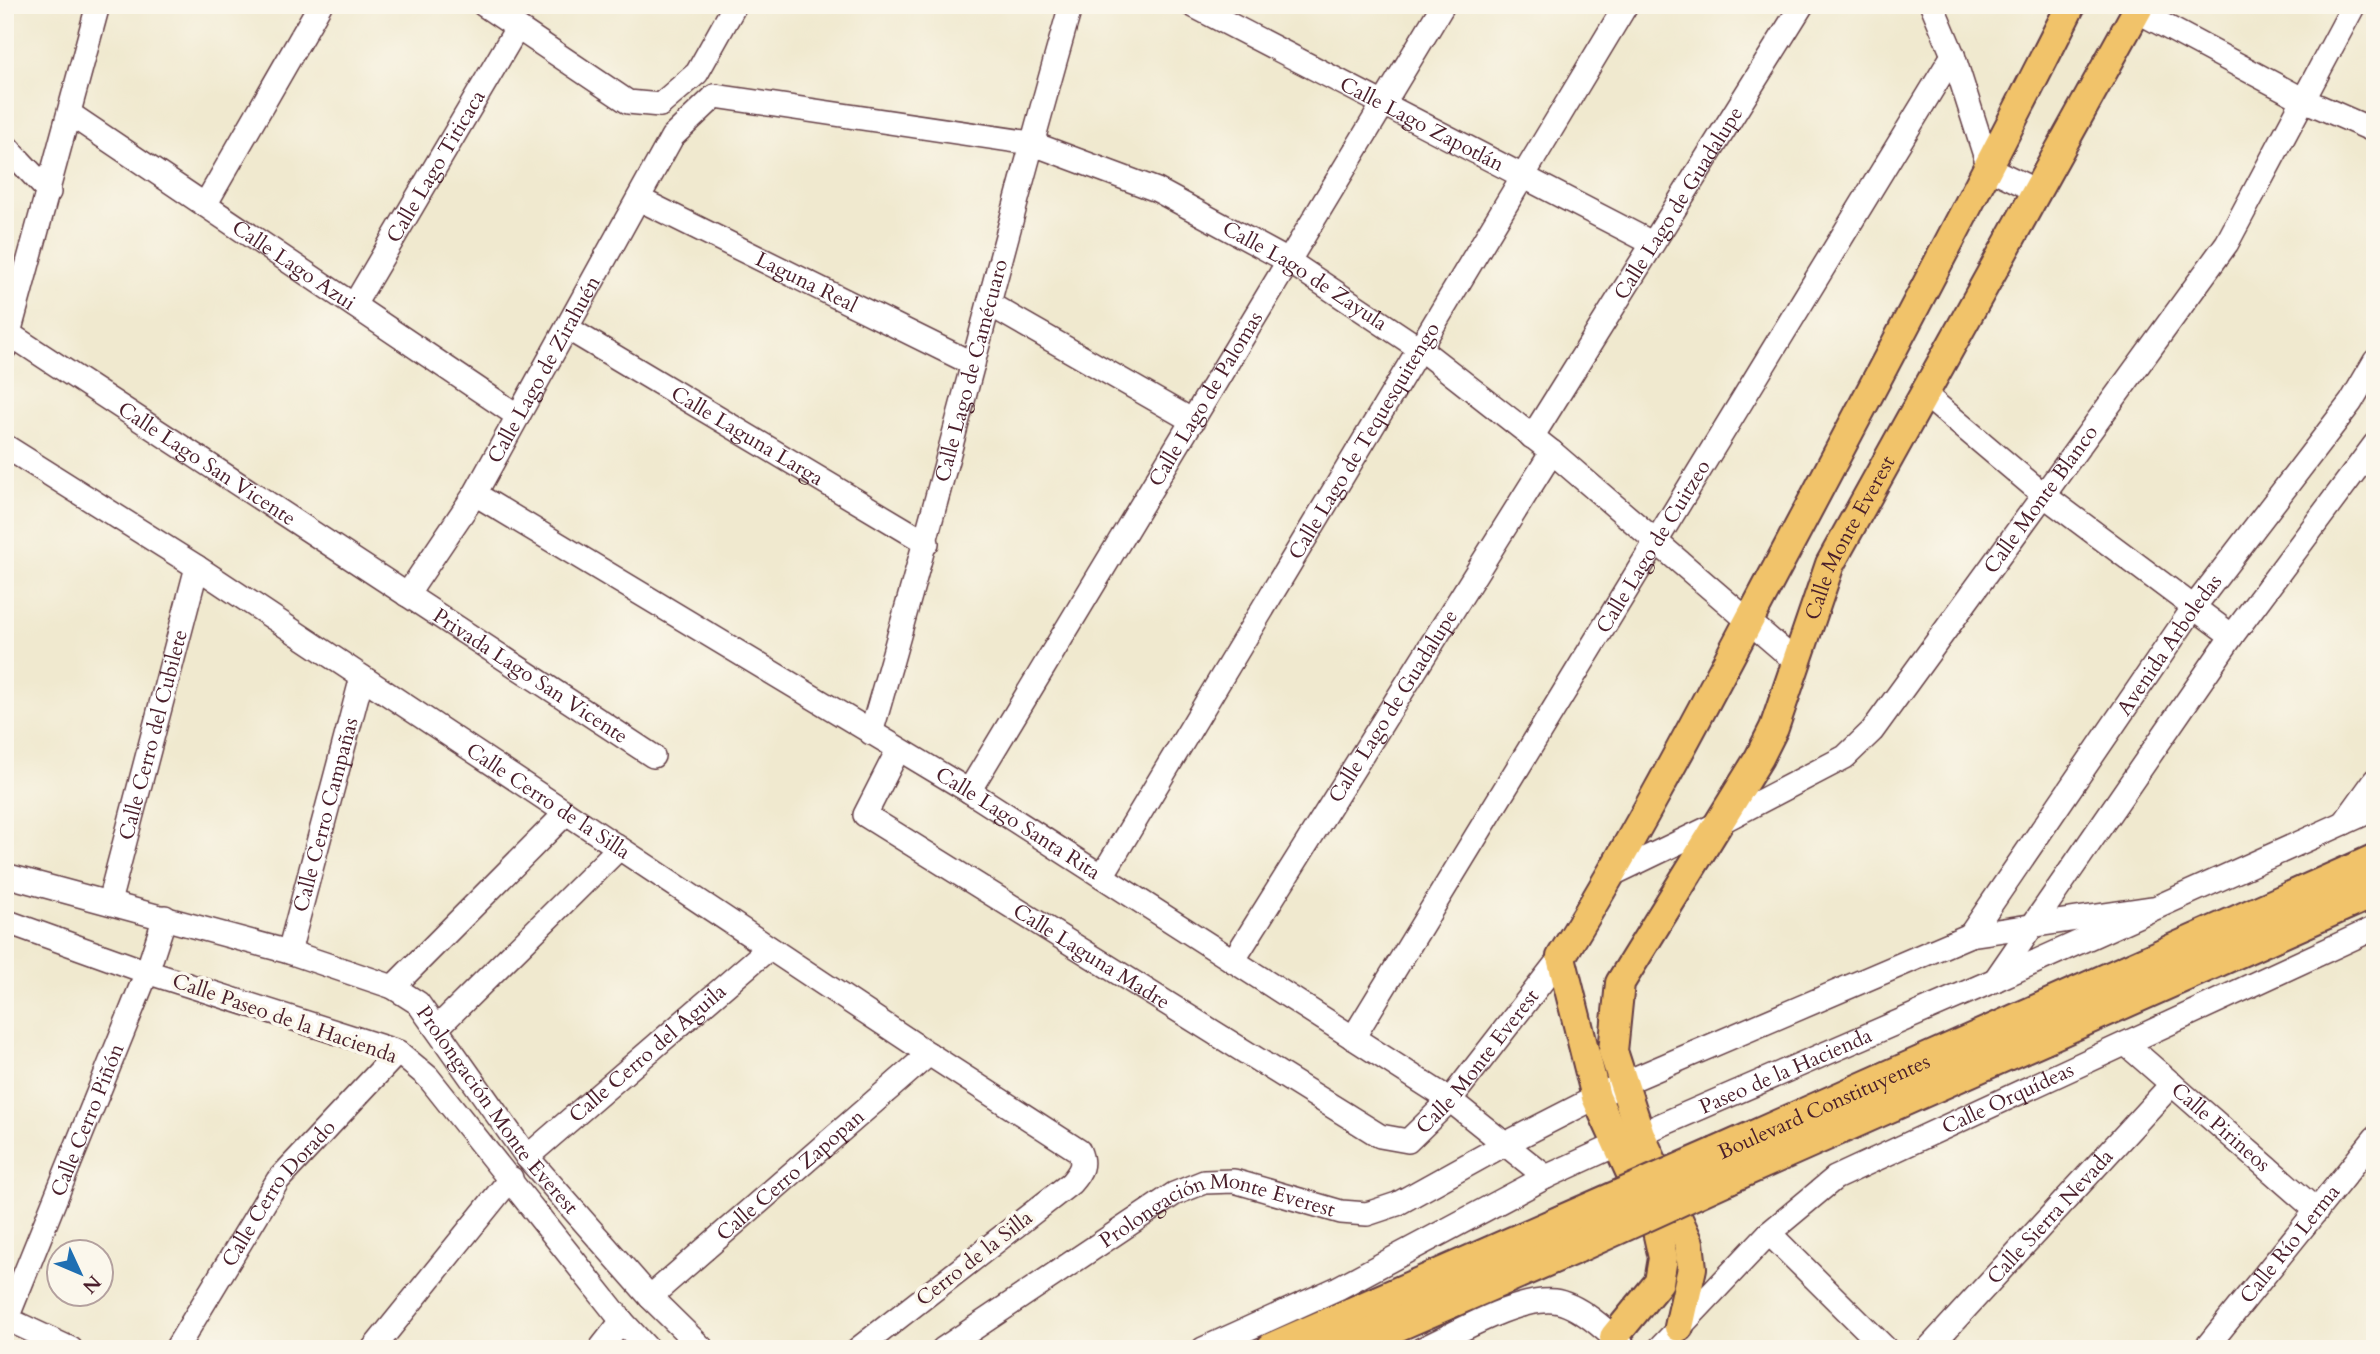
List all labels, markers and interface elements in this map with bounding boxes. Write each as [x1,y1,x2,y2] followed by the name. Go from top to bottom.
[1335,70,1509,179] street label: Calle Lago Zapotlán
[380,85,492,248] street label: Calle Lago Titicaca
[1607,101,1750,305] street label: Calle Lago de Guadalupe
[226,213,361,317] street label: Calle Lago Azui
[1217,214,1393,338] street label: Calle Lago de Zayula
[751,245,862,320] street label: Laguna Real
[928,256,1015,485] street label: Calle Lago de Camécuaro
[481,271,608,469] street label: Calle Lago de Zirahuén
[1142,306,1270,492] street label: Calle Lago de Palomas
[1282,317,1447,565] street label: Calle Lago de Tequesquitengo
[665,379,829,493] street label: Calle Laguna Larga
[112,395,301,533] street label: Calle Lago San Vicente
[1977,419,2105,580] street label: Calle Monte Blanco
[1798,450,1902,624] street label: Calle Monte Everest
[1589,454,1718,639] street label: Calle Lago de Cuitzeo
[2110,568,2229,721] street label: Avenida Arboledas
[427,602,634,751] street label: Privada Lago San Vicente
[1322,604,1465,808] street label: Calle Lago de Guadalupe
[112,626,195,843] street label: Calle Cerro del Cubilete
[286,714,366,915] street label: Calle Cerro Campañas
[460,736,636,866] street label: Calle Cerro de la Silla
[930,760,1106,887] street label: Calle Lago Santa Rita
[1007,897,1175,1017] street label: Calle Laguna Madre
[168,966,401,1071] street label: Calle Paseo de la Hacienda
[563,977,733,1130] street label: Calle Cerro del Águila
[1410,983,1546,1141] street label: Calle Monte Everest
[409,1000,585,1221] street label: Prolongación Monte Everest
[1695,1021,1877,1121] street label: Paseo de la Hacienda
[44,1039,132,1201] street label: Calle Cerro Piñón
[1714,1047,1935,1167] street label: Boulevard Constituyentes
[1937,1055,2079,1142] street label: Calle Orquídeas
[2165,1076,2276,1179] street label: Calle Pirineos
[710,1103,871,1248] street label: Calle Cerro Zapopan
[215,1114,342,1272] street label: Calle Cerro Dorado
[1981,1143,2120,1291] street label: Calle Sierra Nevada
[1094,1166,1339,1255] street label: Prolongación Monte Everest
[2233,1179,2347,1310] street label: Calle Río Lerma
[910,1204,1039,1313] street label: Cerro de la Silla
[46,1238,116,1308] north arrow
[76,1269,107,1299] text: N

